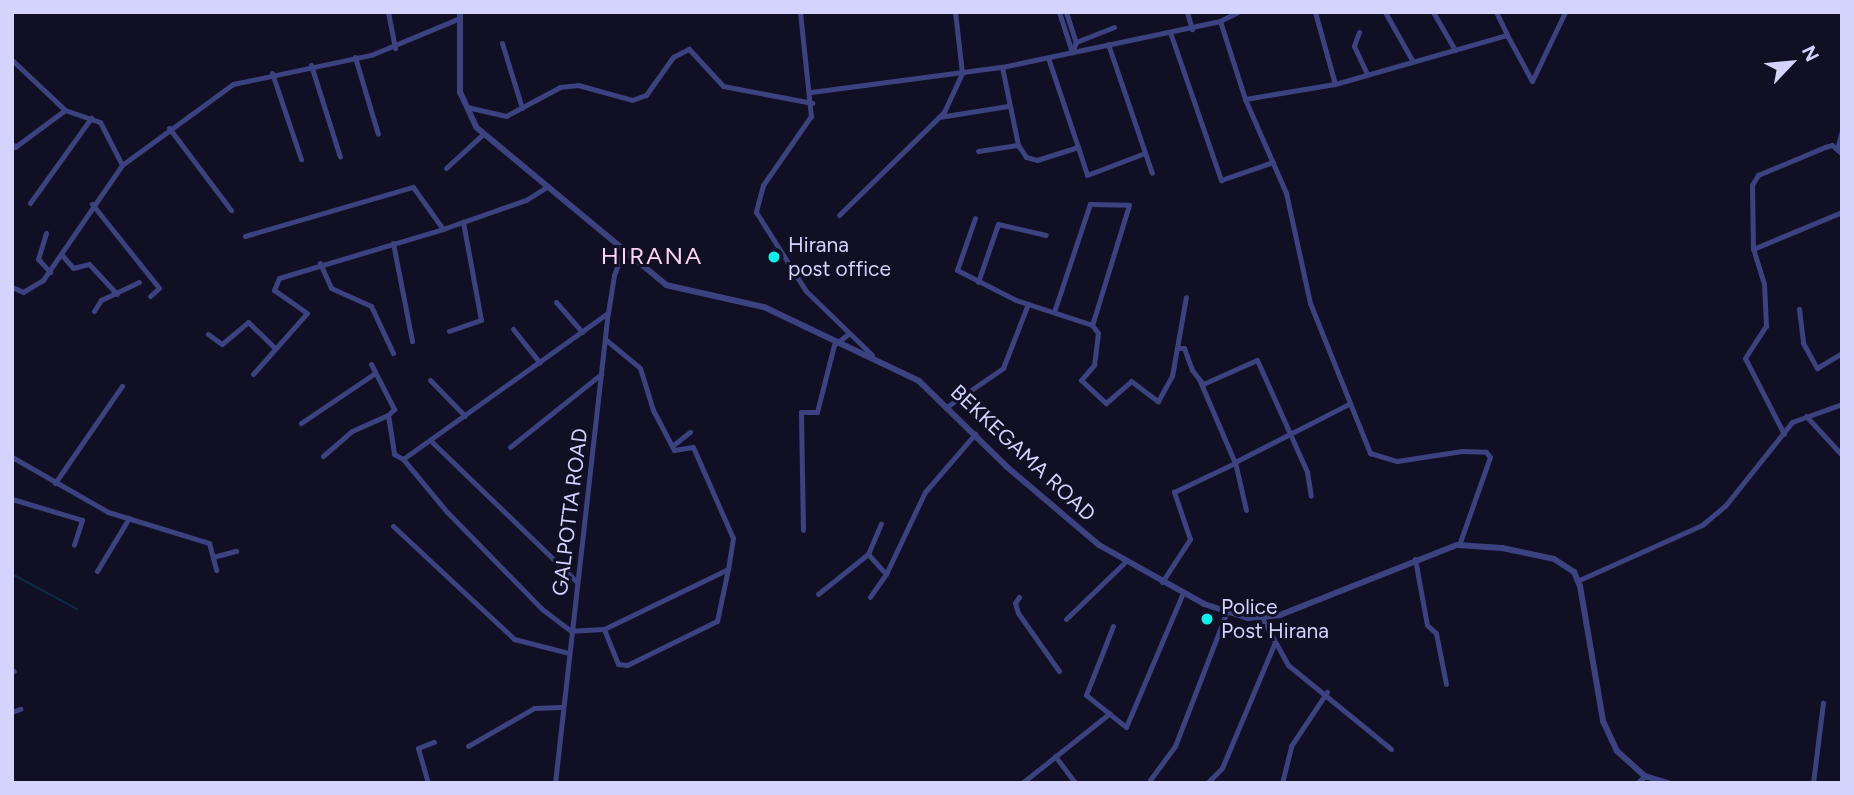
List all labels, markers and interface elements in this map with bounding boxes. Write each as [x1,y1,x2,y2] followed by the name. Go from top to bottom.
[1756,28,1826,98] north arrow
[1797,42,1824,65] text: N
[788,232,891,282] place label: Hirana post office
[601,242,703,270] district label: HIRANA
[766,249,782,265] marker: Hirana post office
[945,379,1101,527] street label: BEKKEGAMA ROAD
[547,427,593,597] street label: GALPOTTA ROAD
[1221,594,1329,644] place label: Police Post Hirana
[1199,611,1215,627] marker: Police Post Hirana

